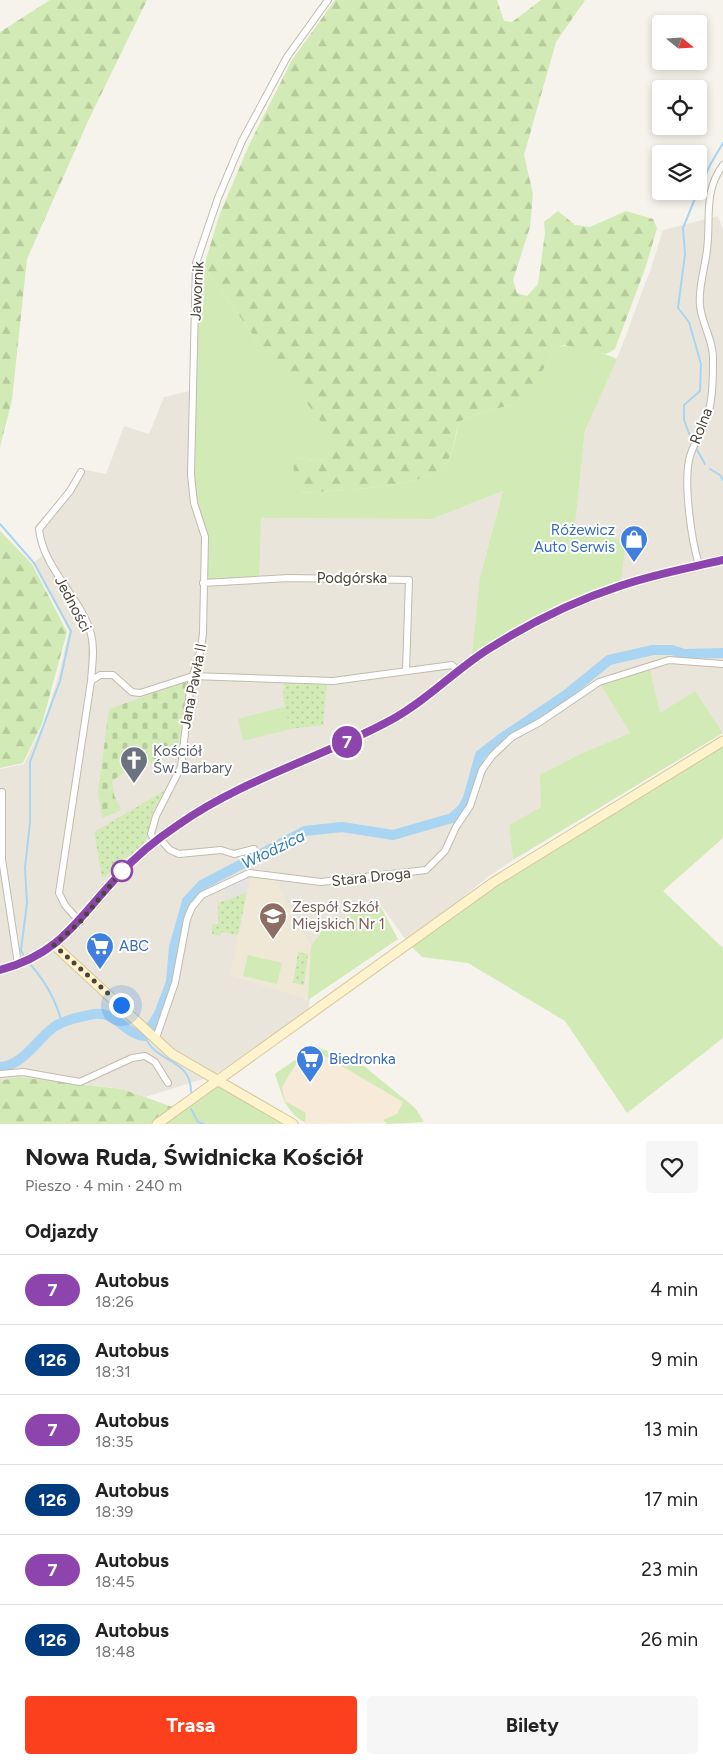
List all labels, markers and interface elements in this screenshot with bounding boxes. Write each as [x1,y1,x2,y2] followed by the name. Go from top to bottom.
[652,15,708,70] north arrow
[652,15,707,200] map controls
[652,80,707,135] button: locate
[652,145,707,200] button: layers
[186,260,208,321] street label: Jawornik
[686,405,716,447] street label: Rolna
[534,521,615,556] place label: Różewicz Auto Serwis
[619,524,649,563] shop icon: Różewicz Auto Serwis
[317,569,387,587] street label: Podgórska
[51,573,95,635] street label: Jedności
[176,642,210,730] street label: Jana Pawła II
[331,726,363,758] line badge: 7
[342,731,352,753] text: 7
[153,742,232,777] place label: Kościół Św. Barbary
[119,745,149,784] church icon: Kościół Św. Barbary
[238,826,308,873] water label: Włodzica
[111,860,133,882] unlabelled marker
[331,864,411,890] street label: Stara Droga
[292,898,385,933] place label: Zespół Szkół Miejskich Nr 1
[258,901,288,940] school or university icon: Zespół Szkół Miejskich Nr 1
[85,931,115,970] supermarket icon: ABC
[119,937,149,955] place label: ABC
[109,993,134,1018] your location
[295,1044,325,1083] supermarket icon: Biedronka
[329,1050,396,1068] place label: Biedronka
[646,1141,698,1193] button: heart
[25,1142,363,1171] text: Nowa Ruda, Świdnicka Kościół
[25,1176,182,1195] text: Pieszo · 4 min · 240 m
[25,1220,98,1243] text: Odjazdy
[95,1269,169,1292] text: Autobus
[650,1278,698,1301] text: 4 min
[47,1279,58,1301] text: 7
[95,1292,133,1311] text: 18:26
[95,1339,169,1362] text: Autobus
[651,1348,698,1371] text: 9 min
[38,1349,67,1371] text: 126
[95,1362,131,1381] text: 18:31
[95,1409,169,1432] text: Autobus
[644,1418,698,1441] text: 13 min
[47,1419,58,1441] text: 7
[95,1432,133,1451] text: 18:35
[95,1479,169,1502] text: Autobus
[644,1488,698,1511] text: 17 min
[38,1489,67,1511] text: 126
[95,1502,133,1521] text: 18:39
[95,1549,169,1572] text: Autobus
[641,1558,698,1581] text: 23 min
[47,1559,58,1581] text: 7
[95,1572,135,1591] text: 18:45
[95,1619,169,1642] text: Autobus
[641,1628,698,1651] text: 26 min
[38,1629,67,1651] text: 126
[95,1642,135,1661] text: 18:48
[25,1696,357,1754] button: Trasa
[367,1696,698,1754] button: Bilety

